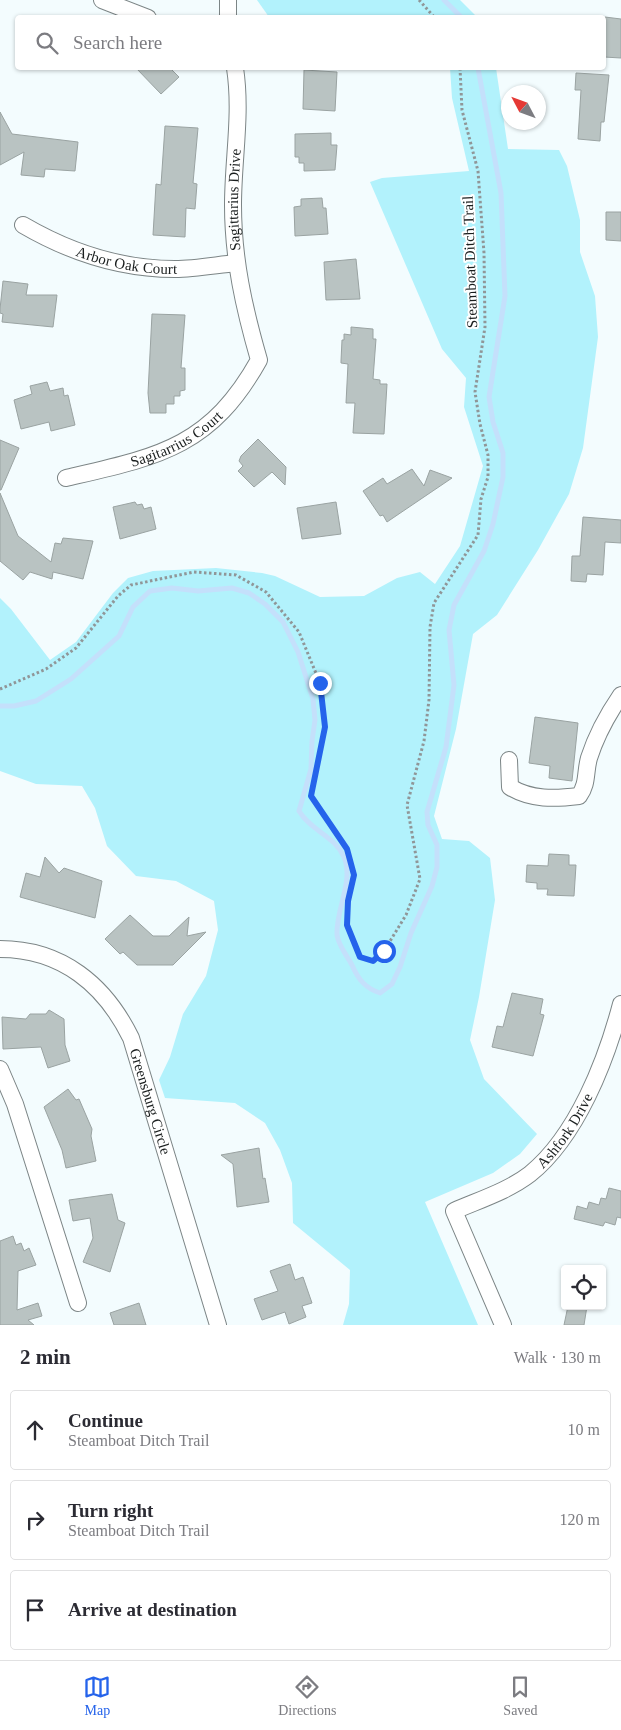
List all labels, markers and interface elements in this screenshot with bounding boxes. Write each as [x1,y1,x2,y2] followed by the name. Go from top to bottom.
[15,15,606,70] search box
[33,29,61,57] icon: search
[73,32,162,53] text: Search here
[501,85,546,130] north arrow
[225,148,244,251] street label: Sagittarius Drive
[460,196,480,328] street label: Steamboat Ditch Trail
[74,243,178,277] street label: Arbor Oak Court
[129,407,226,470] street label: Sagitarrius Court
[309,672,332,695] route end
[373,940,396,963] route start
[127,1046,174,1157] street label: Greensburg Circle
[534,1090,596,1171] street label: Ashfork Drive
[561,1265,606,1310] map controls
[561,1265,606,1310] button: locate
[20,1345,71,1369] text: 2 min
[514,1349,601,1366] text: Walk · 130 m
[68,1410,143,1431] text: Continue
[21,1416,49,1444] icon: ahead
[568,1421,600,1438] text: 10 m
[68,1432,209,1449] text: Steamboat Ditch Trail
[68,1500,153,1521] text: Turn right
[21,1506,49,1534] icon: right
[560,1511,600,1528] text: 120 m
[68,1522,209,1539] text: Steamboat Ditch Trail
[21,1596,49,1624] icon: arrive
[68,1599,237,1620] text: Arrive at destination
[83,1673,111,1719] tab: Map
[278,1673,337,1719] tab: Directions
[503,1673,538,1719] tab: Saved

